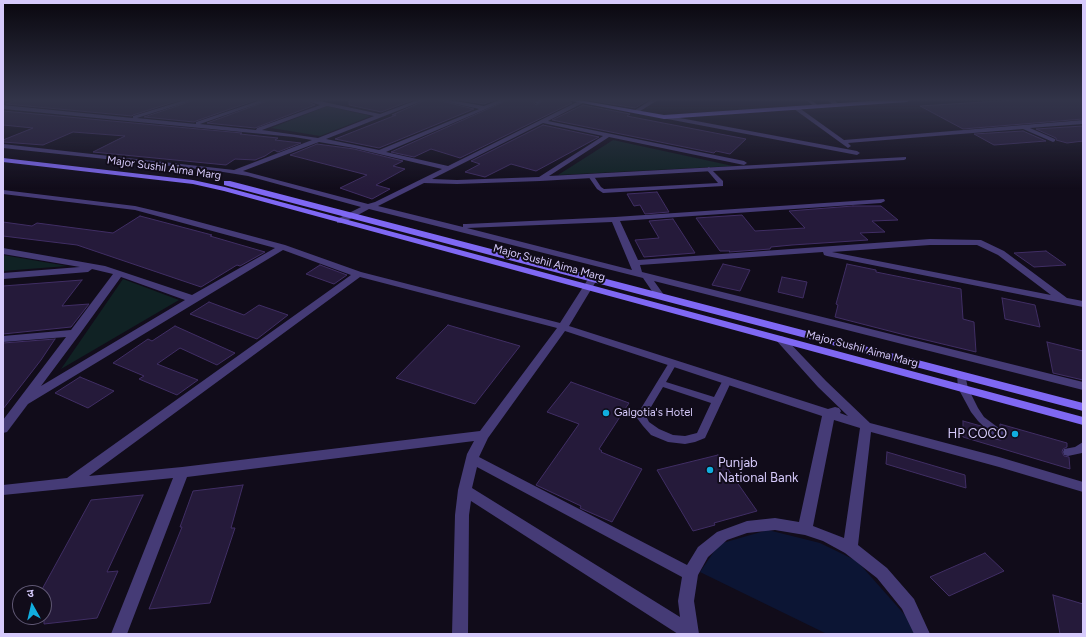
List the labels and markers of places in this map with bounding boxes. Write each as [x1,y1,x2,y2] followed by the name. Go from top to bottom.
[614,406,693,420] place label: Galgotia's Hotel
[601,408,611,418] marker: Galgotia's Hotel
[948,426,1007,442] place label: HP COCO
[1010,429,1020,439] marker: HP COCO
[718,455,798,486] place label: Punjab National Bank
[705,465,715,475] marker: Punjab National Bank

